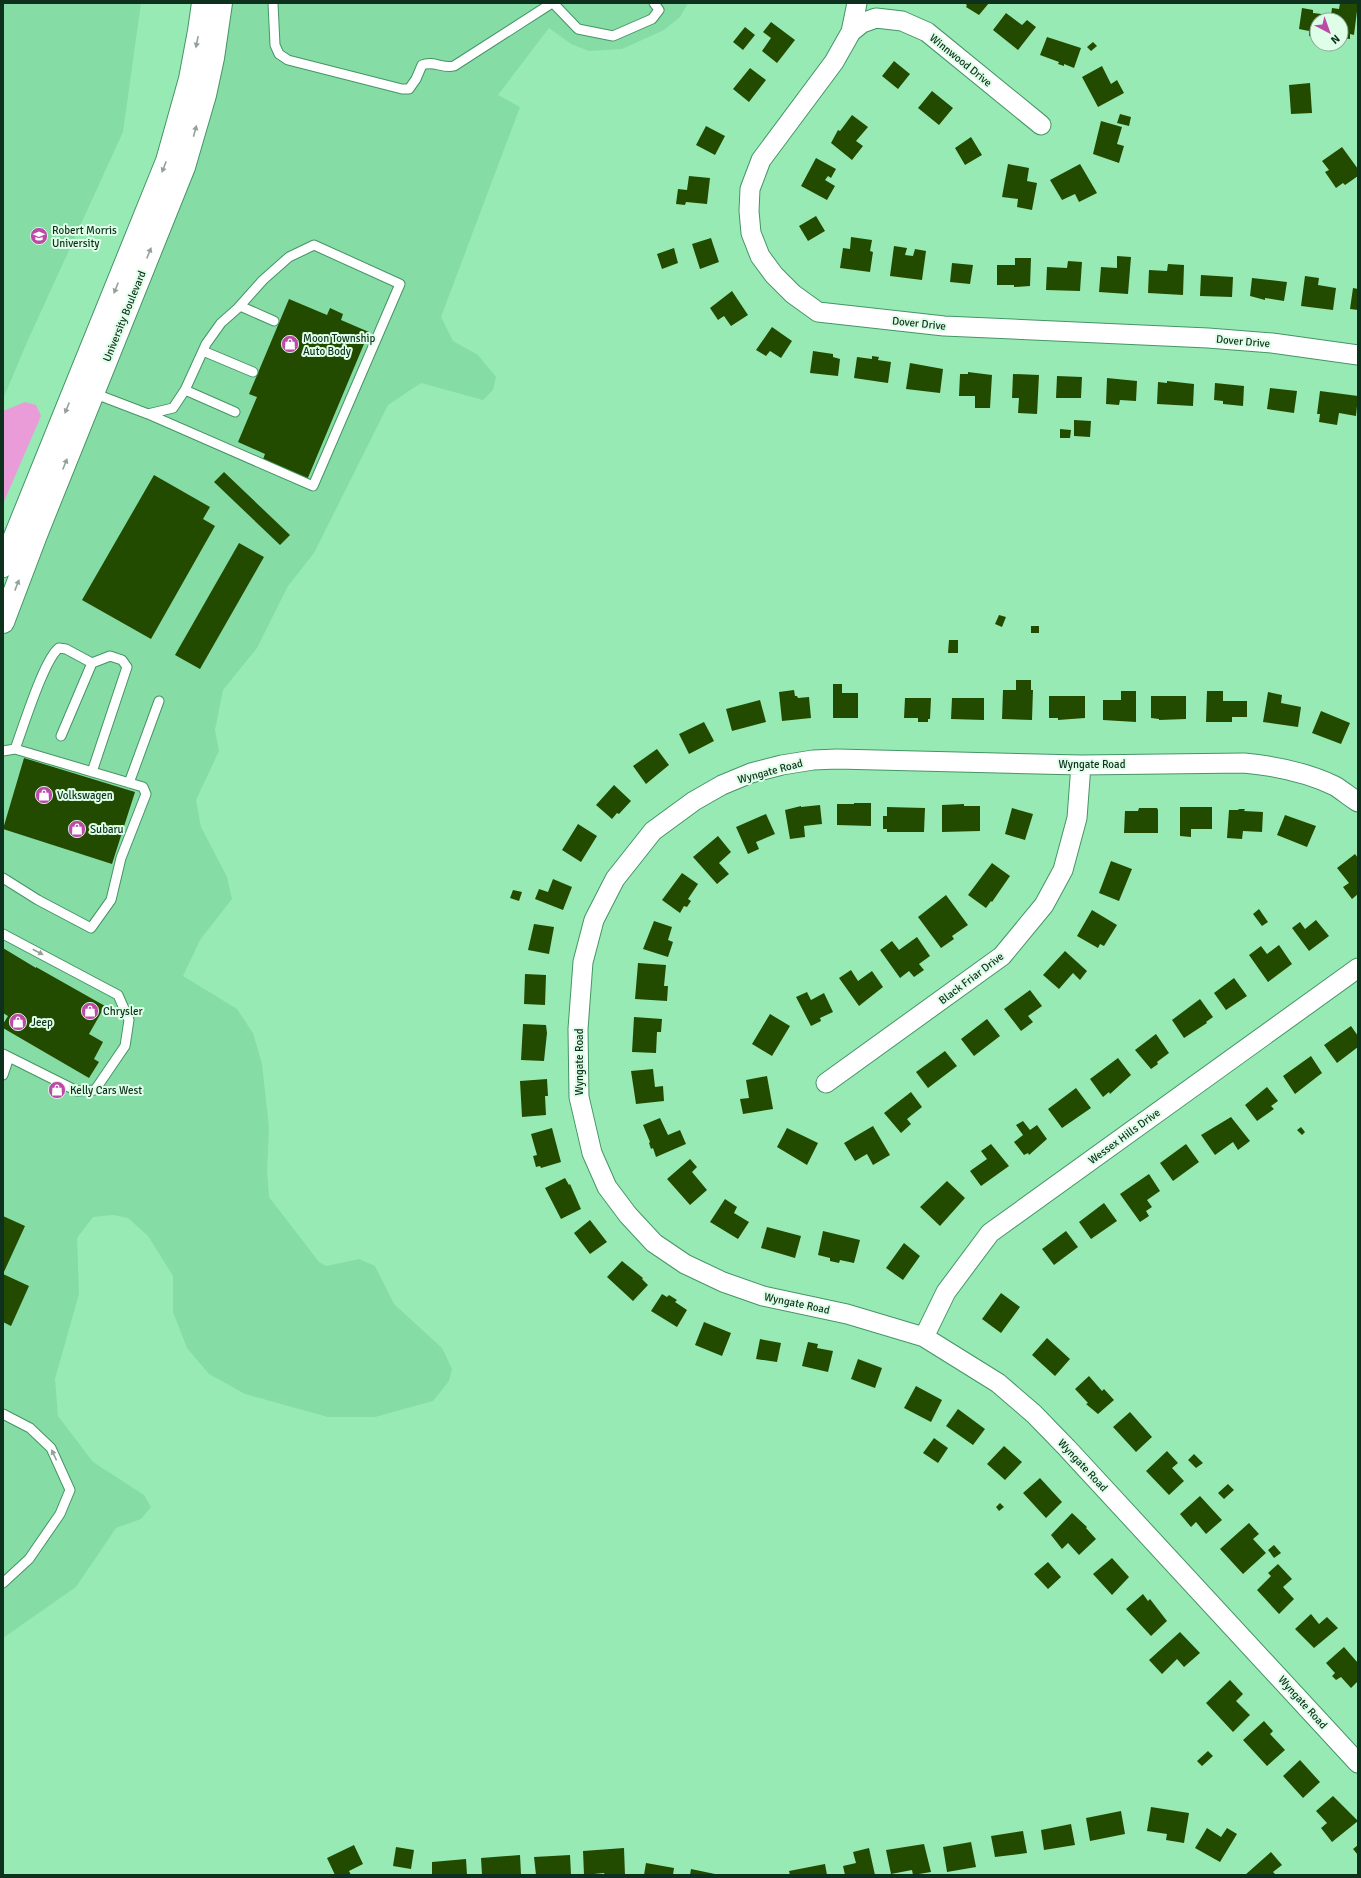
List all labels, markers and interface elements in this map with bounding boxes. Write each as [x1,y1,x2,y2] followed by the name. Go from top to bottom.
[1309,12,1349,52] north arrow
[927,31,994,89] street label: Winnwood Drive
[1328,32,1342,47] text: N
[194,35,200,48] one-way arrow
[192,125,198,137] one-way arrow
[161,162,167,174] one-way arrow
[52,224,117,250] place label: Robert Morris University
[29,226,49,246] school or university icon: Robert Morris University
[147,246,153,258] one-way arrow
[100,269,149,364] street label: University Boulevard
[112,282,118,294] one-way arrow
[891,314,947,333] street label: Dover Drive
[303,332,376,358] place label: Moon Township Auto Body
[1215,333,1271,350] street label: Dover Drive
[280,334,300,354] shop icon: Moon Township Auto Body
[63,403,69,415] one-way arrow
[62,458,68,470] one-way arrow
[14,579,20,591] one-way arrow
[736,756,804,786] street label: Wyngate Road
[1059,758,1126,771] street label: Wyngate Road
[34,785,54,805] shop icon: Volkswagen
[57,789,113,802] place label: Volkswagen
[67,819,87,839] shop icon: Subaru
[90,823,124,836] place label: Subaru
[32,949,43,956] one-way arrow
[936,950,1006,1007] street label: Black Friar Drive
[80,1001,100,1021] shop icon: Chrysler
[103,1005,143,1018] place label: Chrysler
[8,1012,28,1032] shop icon: Jeep
[31,1016,53,1029] place label: Jeep
[573,1028,586,1095] street label: Wyngate Road
[47,1080,67,1100] shop icon: Kelly Cars West
[70,1084,142,1097] place label: Kelly Cars West
[1086,1106,1163,1167] street label: Wessex Hills Drive
[763,1290,831,1317] street label: Wyngate Road
[1055,1436,1110,1494] street label: Wyngate Road
[51,1449,57,1460] one-way arrow
[1275,1673,1330,1732] street label: Wyngate Road

